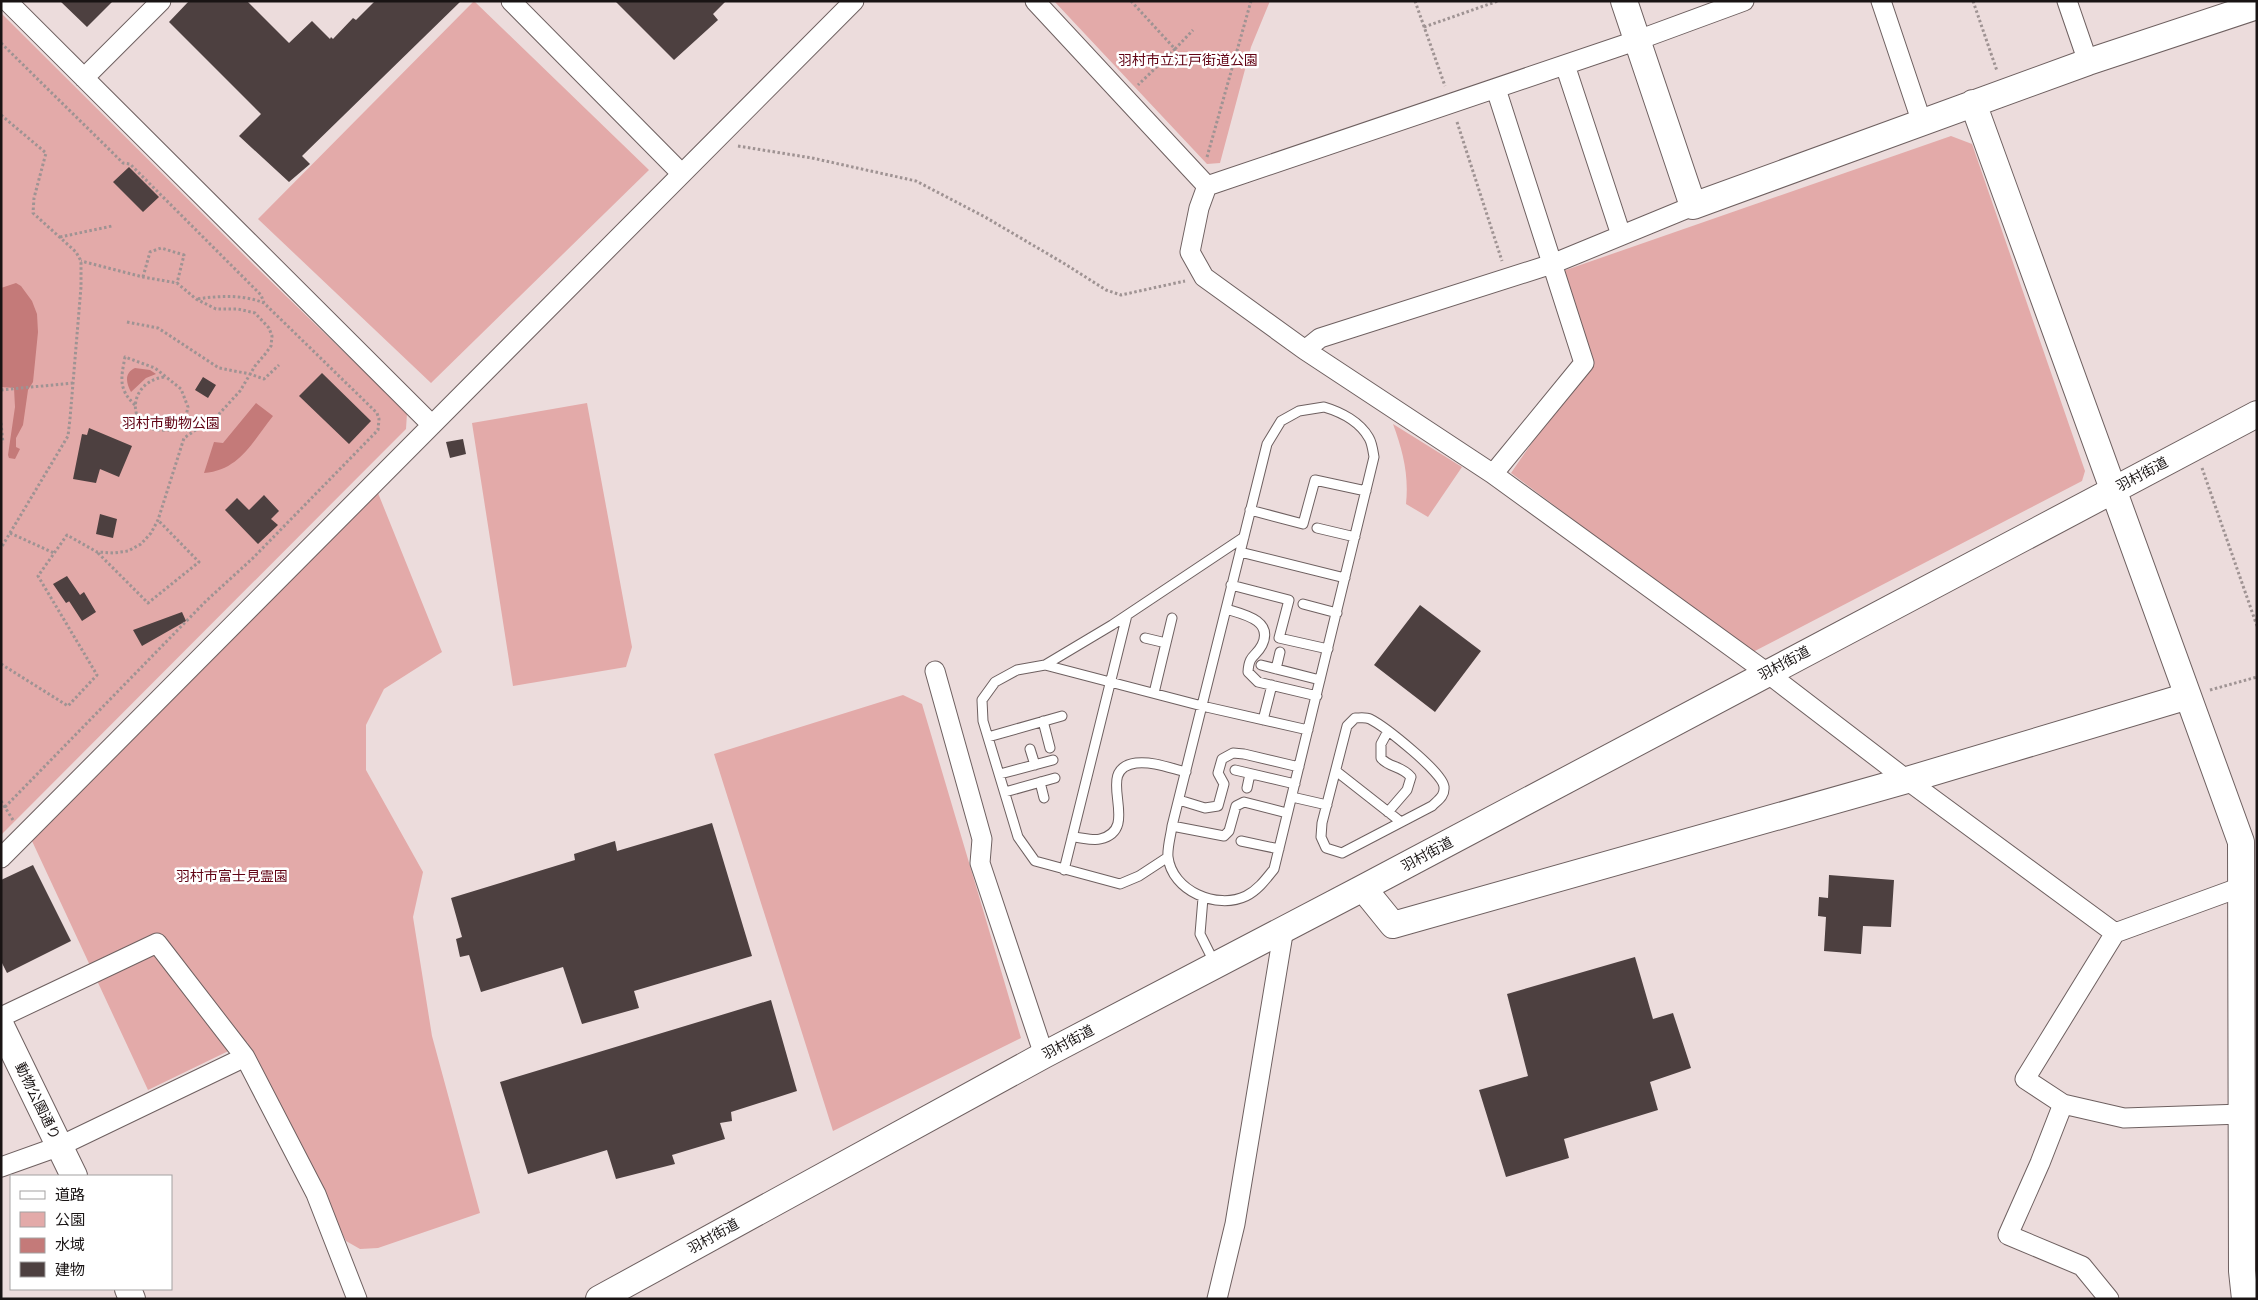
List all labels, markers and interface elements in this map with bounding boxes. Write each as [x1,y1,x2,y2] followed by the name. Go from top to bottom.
[1118,51,1258,69] park label: 羽村市立江戸街道公園
[122,414,220,432] park label: 羽村市動物公園
[2113,453,2171,495] street label: 羽村街道
[1755,642,1813,684] street label: 羽村街道
[1398,833,1456,875] street label: 羽村街道
[176,867,288,885] park label: 羽村市富士見霊園
[1039,1021,1097,1063] street label: 羽村街道
[11,1059,65,1143] street label: 動物公園通り
[10,1175,172,1290] legend
[55,1185,85,1204] text: 道路
[55,1210,85,1229] text: 公園
[684,1215,742,1257] street label: 羽村街道
[55,1235,85,1254] text: 水域
[55,1260,85,1279] text: 建物

